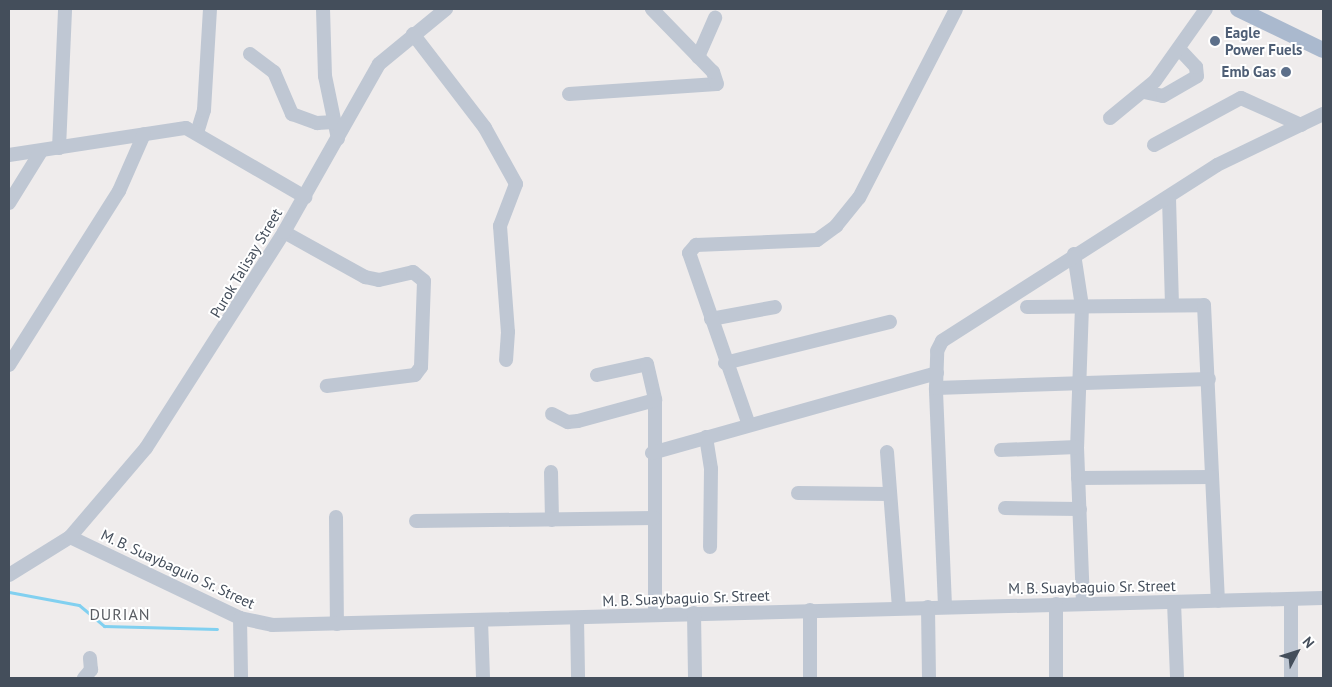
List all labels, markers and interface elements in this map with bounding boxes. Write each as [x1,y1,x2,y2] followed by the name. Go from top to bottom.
[1225,23,1302,58] place label: Eagle Power Fuels
[1209,35,1221,47] marker: Eagle Power Fuels
[1221,63,1276,81] place label: Emb Gas
[1280,66,1292,78] marker: Emb Gas
[206,204,286,322] street label: Purok Talisay Street
[97,525,259,613] street label: M. B. Suaybaguio Sr. Street
[1006,577,1178,597] street label: M. B. Suaybaguio Sr. Street
[600,586,772,610] street label: M. B. Suaybaguio Sr. Street
[89,604,151,624] district label: DURIAN
[1272,627,1322,677] north arrow
[1299,633,1318,652] text: N

